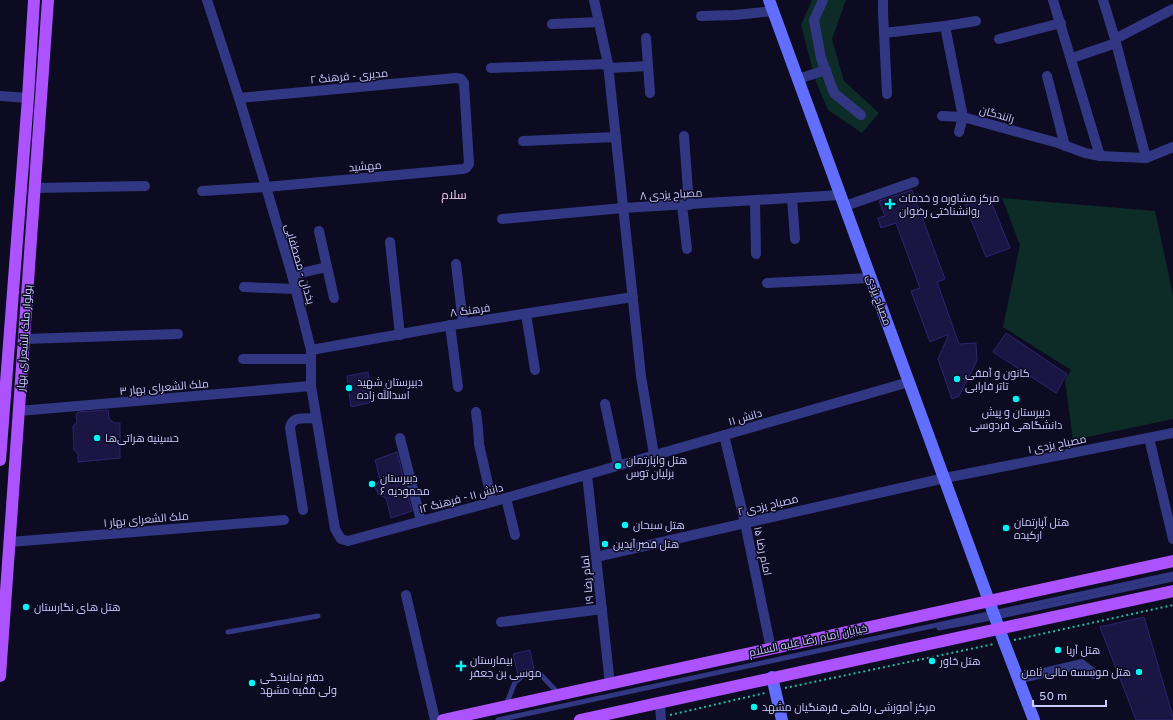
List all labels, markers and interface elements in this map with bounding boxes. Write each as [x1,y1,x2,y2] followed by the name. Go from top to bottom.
[310,67,389,87] street label: مدیری - فرهنگ ۲
[978,103,1016,127] street label: رانندگان
[348,159,382,175] street label: مهشید
[639,186,703,204] street label: مصباح یزدی ۸
[441,188,467,204] district label: سلام
[899,192,999,219] place label: مرکز مشاوره و خدمات روانشناختی رضوان
[884,198,896,210] marker: مرکز مشاوره و خدمات روانشناختی رضوان
[281,222,317,306] street label: یخدان - مصطفایی
[862,273,894,328] street label: مصباح یزدی
[14,284,36,393] street label: بولوار ملک الشعرای بهار
[449,301,491,321] street label: فرهنگ ۸
[965,367,1030,394] place label: کانون و آمفی تاتر فارابی
[952,374,962,384] marker: کانون و آمفی تاتر فارابی
[357,376,423,403] place label: دبیرستان شهید اسدالله زاده
[119,377,209,399] street label: ملک الشعرای بهار ۳
[344,383,354,393] marker: دبیرستان شهید اسدالله زاده
[1011,394,1021,404] marker: دبیرستان و پیش دانشگاهی فردوسی
[970,406,1062,433] place label: دبیرستان و پیش دانشگاهی فردوسی
[727,407,764,429] street label: دانش ۱۱
[105,432,179,446] place label: حسینیه هراتی‌ها
[1027,432,1088,458] street label: مصباح یزدی ۱
[92,433,102,443] marker: حسینیه هراتی‌ها
[626,454,687,481] place label: هتل واپارتمان برلیان توس
[613,461,623,471] marker: هتل واپارتمان برلیان توس
[380,472,430,499] place label: دبیرستان محمودیه ۶
[367,479,377,489] marker: دبیرستان محمودیه ۶
[418,481,505,517] street label: دانش ۱۱ - فرهنگ ۱۲
[737,492,800,520] street label: مصباح یزدی ۲
[103,509,189,531] street label: ملک الشعرای بهار ۱
[1014,516,1069,543] place label: هتل آپارتمان ارکیده
[633,519,685,533] place label: هتل سبحان
[620,520,630,530] marker: هتل سبحان
[1001,523,1011,533] marker: هتل آپارتمان ارکیده
[750,525,774,577] street label: امام رضا ۱۵
[613,538,679,552] place label: هتل قصر آیدین
[600,539,610,549] marker: هتل قصر آیدین
[578,555,598,605] street label: امام رضا ۱۹
[34,601,120,615] place label: هتل های نگارستان
[21,602,31,612] marker: هتل های نگارستان
[748,622,869,660] street label: خیابان امام رضا علیه السلام
[1066,644,1100,658] place label: هتل آریا
[1053,645,1063,655] marker: هتل آریا
[469,654,541,681] place label: بیمارستان موسی بن جعفر
[939,655,981,669] place label: هتل خاور
[927,656,937,666] marker: هتل خاور
[455,660,467,672] marker: بیمارستان موسی بن جعفر
[1021,666,1131,680] place label: هتل موسسه مالی ثامن
[1134,667,1144,677] marker: هتل موسسه مالی ثامن
[260,671,337,698] place label: دفتر نمایندگی ولی فقیه مشهد
[247,678,257,688] marker: دفتر نمایندگی ولی فقیه مشهد
[1033,682,1106,708] scale bar
[1039,689,1067,705] text: 50 m
[762,701,936,715] place label: مرکز آموزشی رفاهی فرهنگیان مشهد
[749,702,759,712] marker: مرکز آموزشی رفاهی فرهنگیان مشهد

